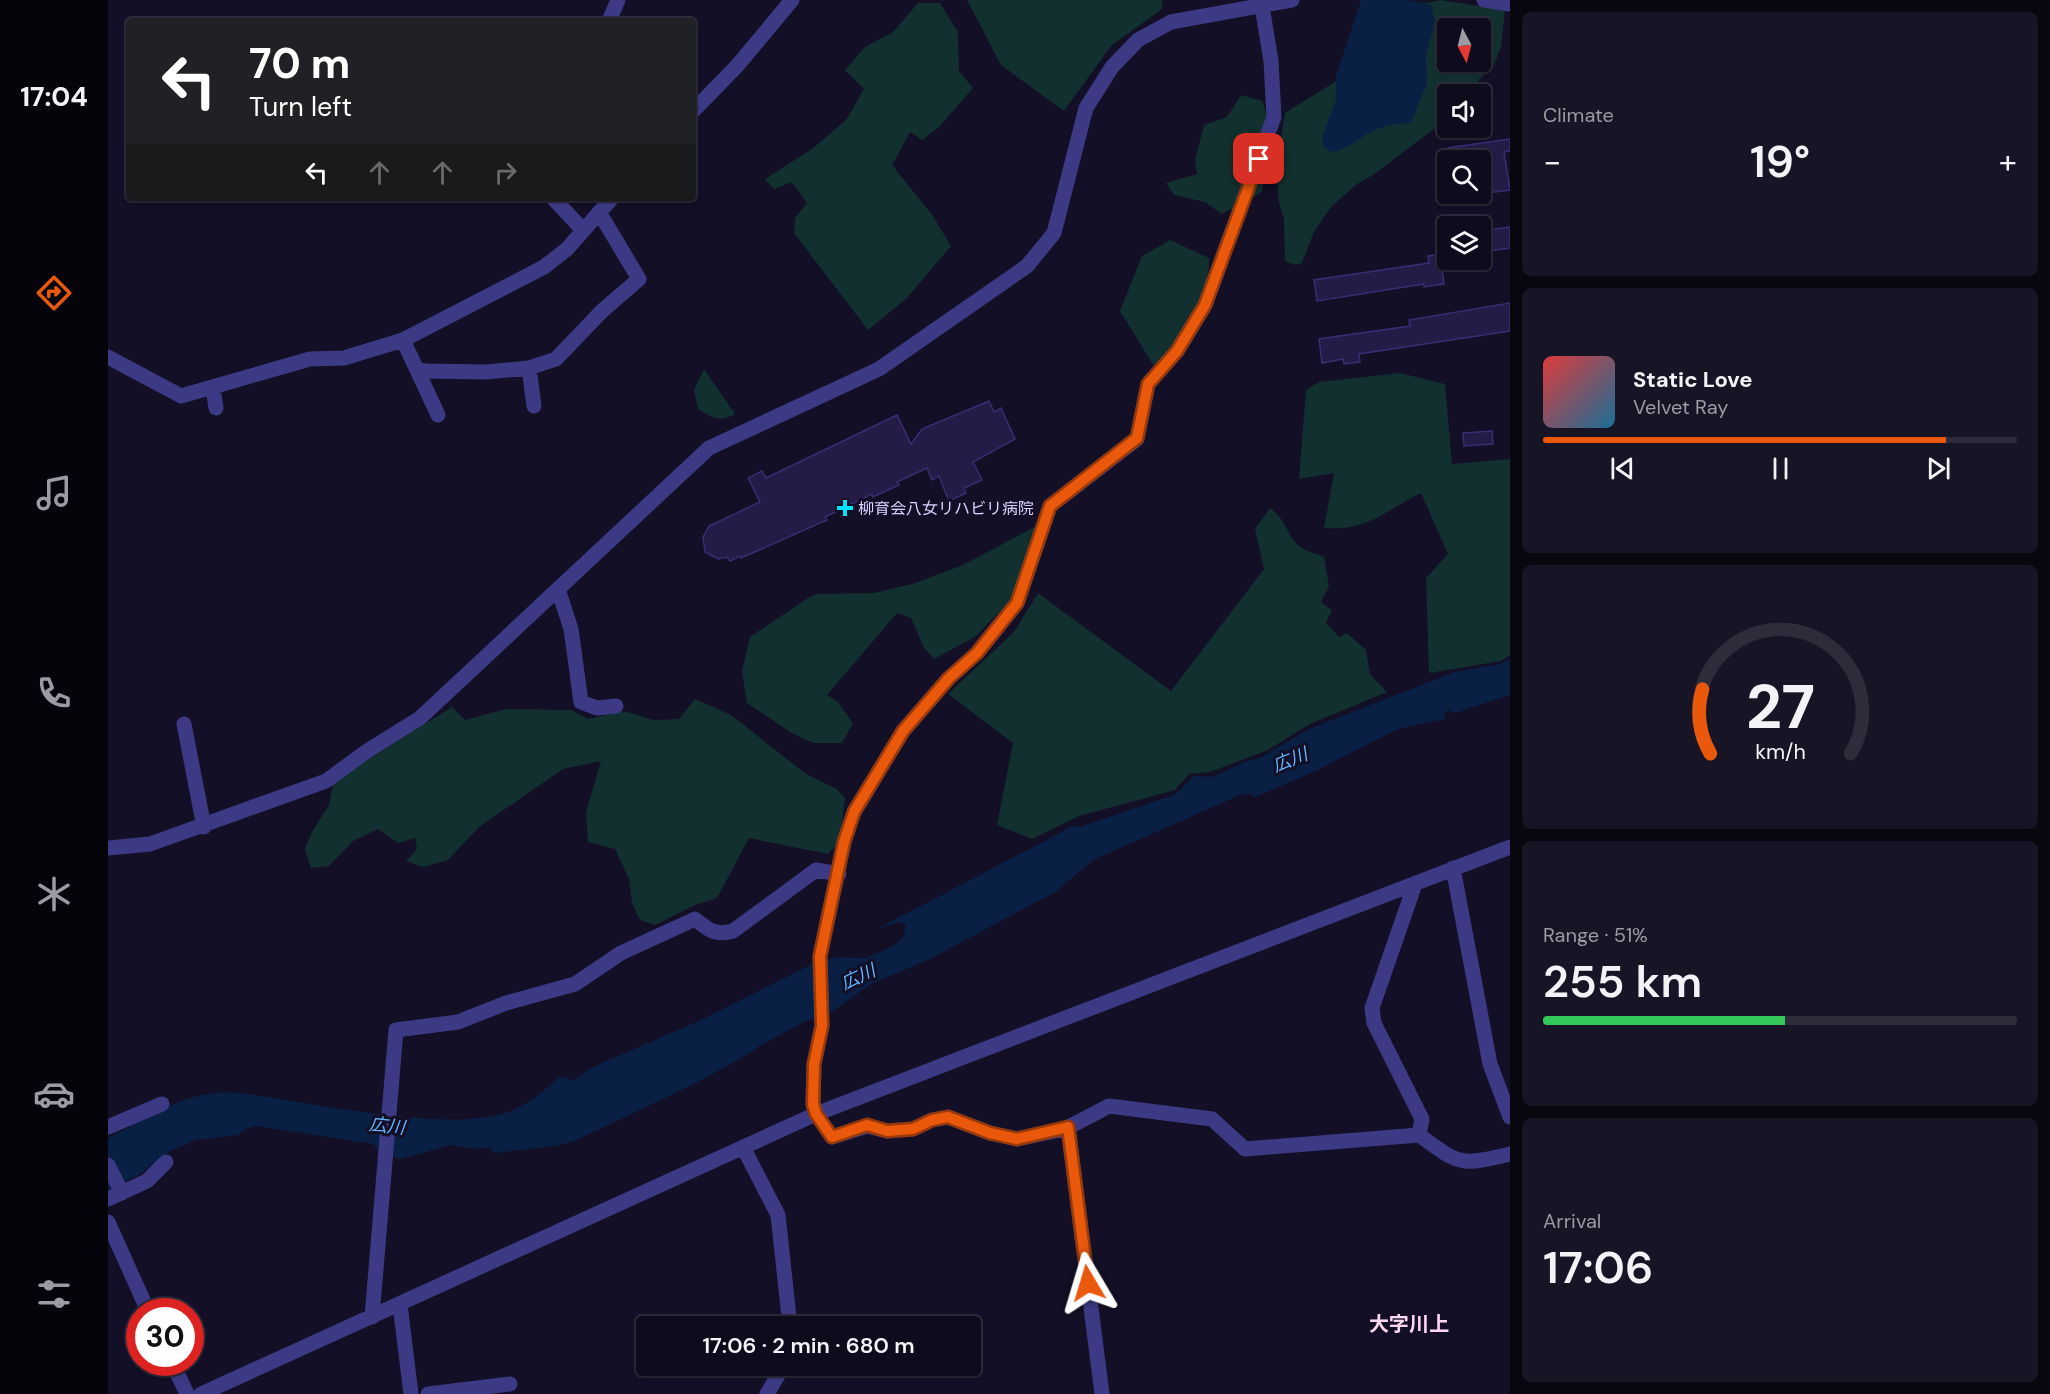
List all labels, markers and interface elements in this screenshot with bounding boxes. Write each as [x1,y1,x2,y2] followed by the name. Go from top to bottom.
[1437,18,1491,72] north arrow
[1437,18,1491,270] map controls
[249,36,350,91] text: 70 m
[150,42,228,120] icon: left
[20,79,88,114] text: 17:04
[1437,84,1491,138] button: sound
[249,89,352,124] text: Turn left
[1543,102,1614,128] text: Climate
[1750,132,1810,191] text: 19°
[1233,133,1284,184] pin
[1543,140,1561,183] text: −
[1999,140,2017,183] text: +
[1242,142,1275,175] icon: arrive
[1437,150,1491,204] button: search
[300,156,333,189] icon: left
[363,156,396,189] icon: ahead
[426,156,459,189] icon: ahead
[489,156,522,189] icon: right
[1437,216,1491,270] button: layers
[33,272,75,314] icon: directions
[1633,365,1753,394] text: Static Love
[1633,394,1728,420] text: Velvet Ray
[1606,452,1639,485] icon: previous
[1764,452,1797,485] icon: pause
[1922,452,1955,485] icon: next
[33,472,75,514] icon: music
[858,498,1034,519] place label: 柳育会八女リハビリ病院
[836,499,854,517] marker: 柳育会八女リハビリ病院
[1745,666,1815,747] text: 27
[33,672,75,714] icon: phone
[1755,738,1805,766] text: km/h
[1269,741,1313,778] water label: 広川
[33,873,75,915] icon: climate
[1543,922,1648,948] text: Range · 51%
[1543,952,1702,1011] text: 255 km
[837,958,881,995] water label: 広川
[33,1073,75,1115] icon: car
[368,1112,408,1140] water label: 広川
[1543,1208,1601,1234] text: Arrival
[1543,1238,1653,1297] text: 17:06
[1056,1251,1120,1315] position arrow
[33,1273,75,1315] icon: filters
[126,1298,204,1376] speed limit sign: 30
[1369,1311,1449,1337] district label: 大字川上
[702,1331,915,1360] text: 17:06 · 2 min · 680 m

